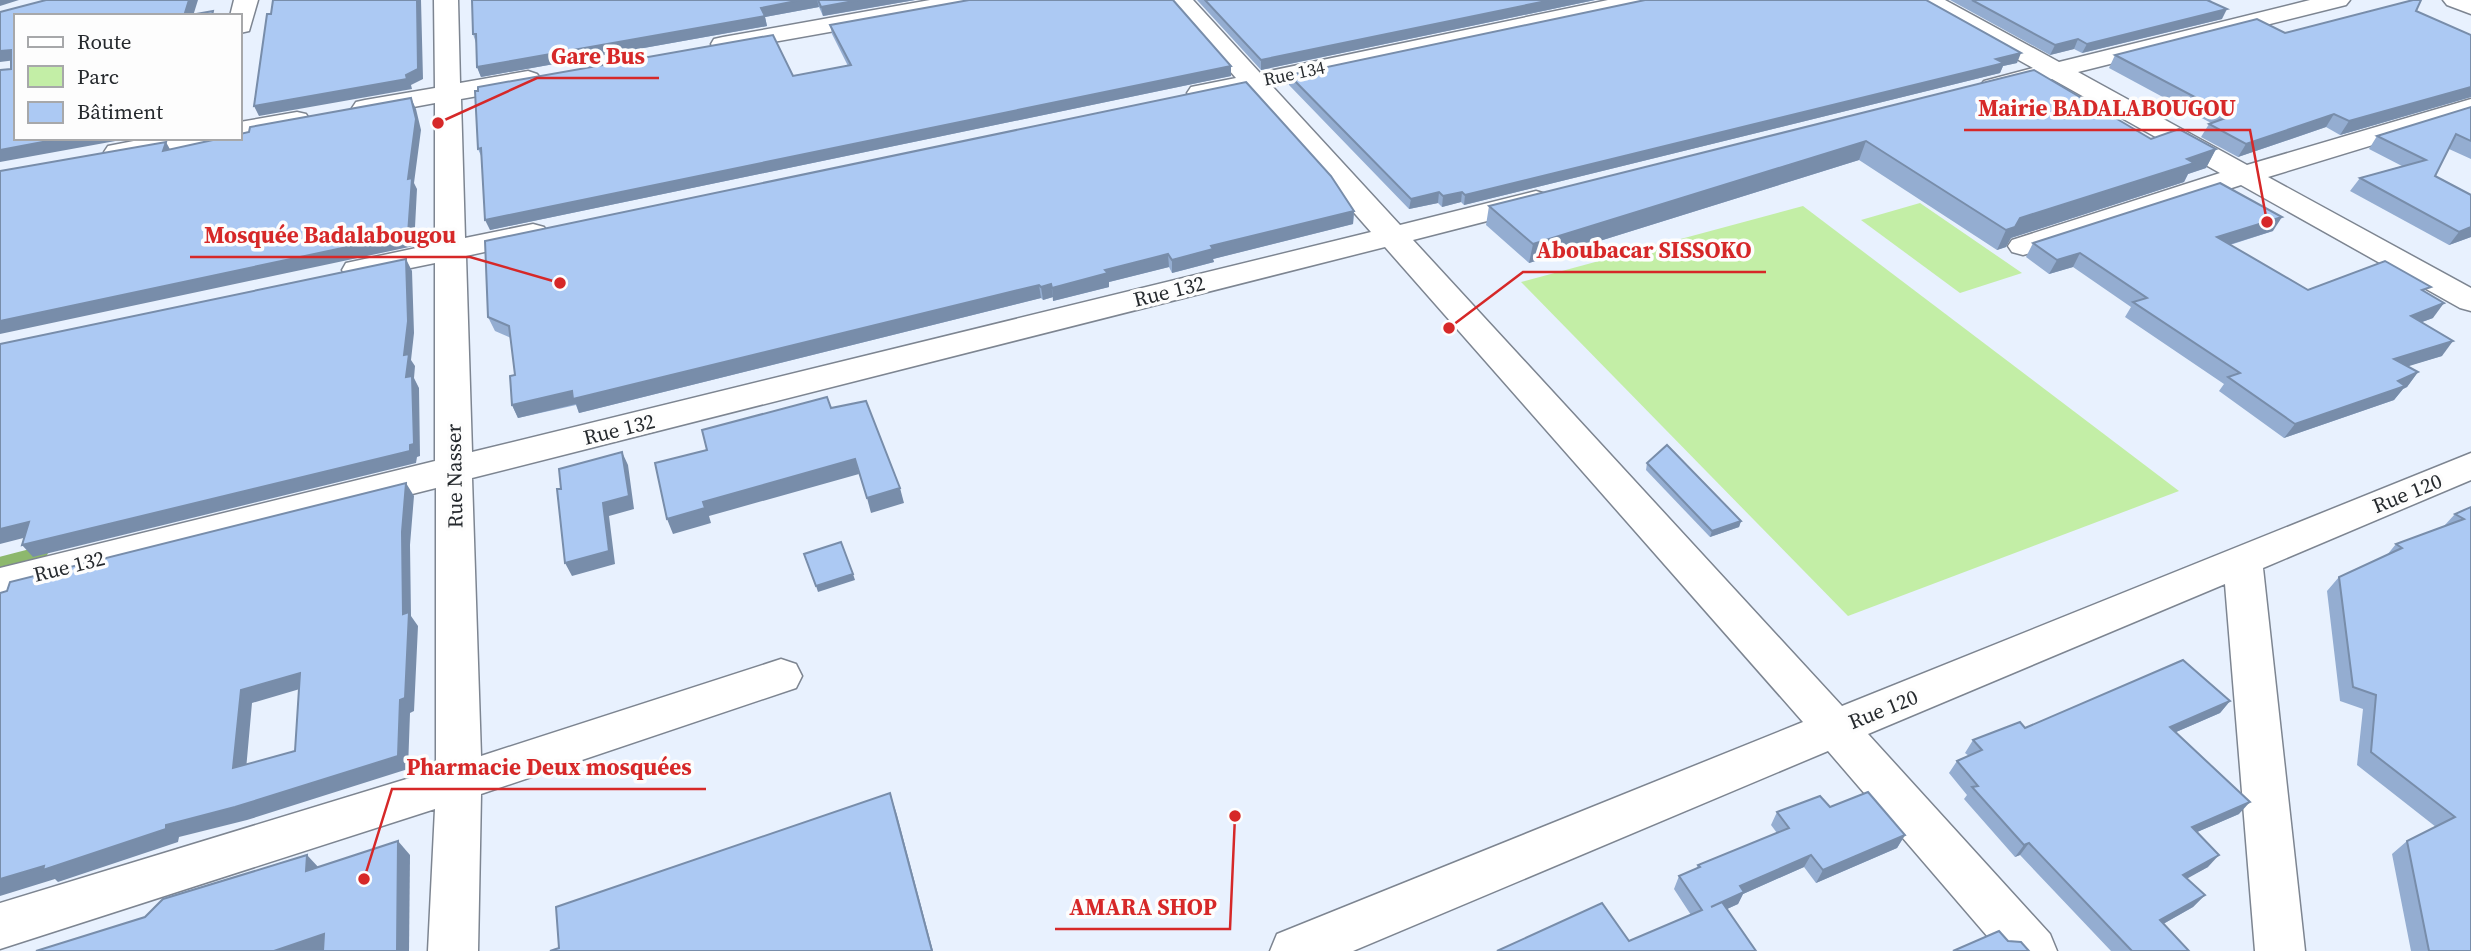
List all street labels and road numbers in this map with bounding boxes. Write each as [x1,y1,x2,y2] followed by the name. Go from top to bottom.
[1261,54,1327,92] street label: Rue 134
[1130,268,1208,314] street label: Rue 132
[580,406,658,452] street label: Rue 132
[439,423,469,529] street label: Rue Nasser
[2368,466,2446,520] street label: Rue 120
[30,543,108,589] street label: Rue 132
[1844,682,1922,736] street label: Rue 120

